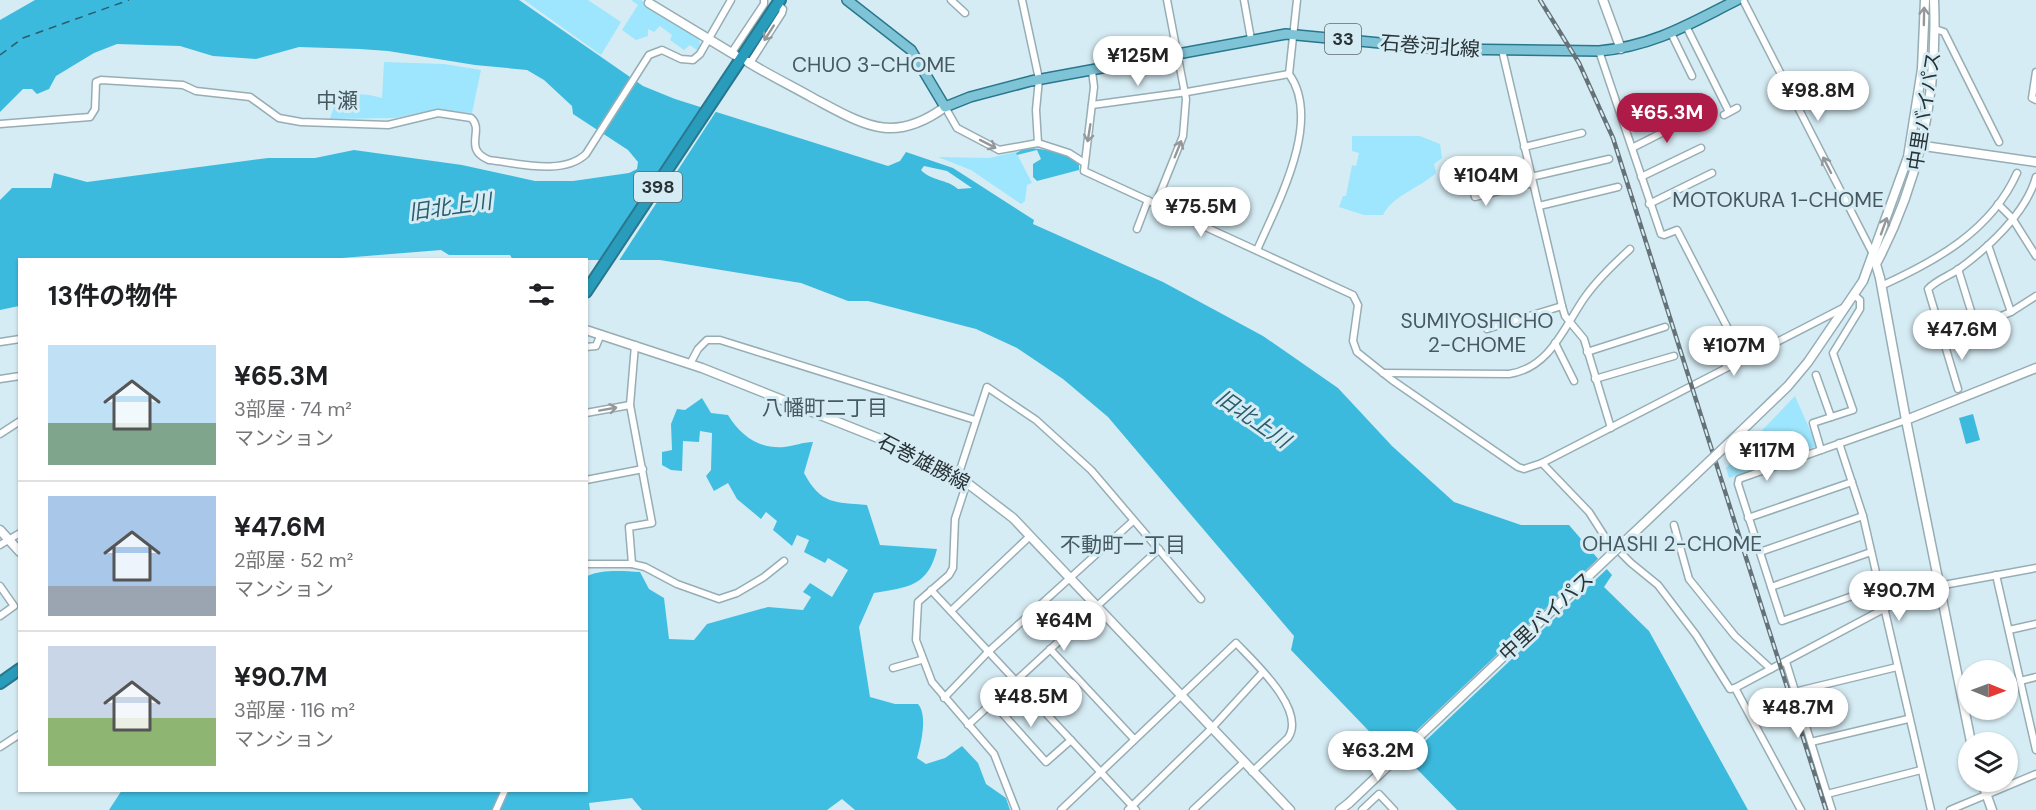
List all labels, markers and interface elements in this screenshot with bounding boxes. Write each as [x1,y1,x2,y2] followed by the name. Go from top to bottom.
[1919,6,1930,26] one-way arrow
[763,24,775,41] one-way arrow
[1325,24,1361,54] road number: 33
[1379,30,1481,62] street label: 石巻河北線
[1096,36,1180,87] pin: ¥125M
[1107,42,1169,68] text: ¥125M
[1902,50,1946,172] street label: 中里バイパス
[792,51,956,79] district label: CHUO 3-CHOME
[1769,71,1867,122] pin: ¥98.8M
[1781,77,1855,103] text: ¥98.8M
[316,87,358,115] district label: 中瀬
[1618,93,1716,144] pin: ¥65.3M
[1631,99,1703,125] text: ¥65.3M
[1083,123,1094,143] one-way arrow
[978,139,996,150] one-way arrow
[1173,140,1184,159] one-way arrow
[1444,156,1528,207] pin: ¥104M
[1820,156,1832,174] one-way arrow
[1453,162,1519,188] text: ¥104M
[634,172,682,202] road number: 398
[1672,186,1884,214] district label: MOTOKURA 1-CHOME
[406,187,496,227] water label: 旧北上川
[1152,187,1250,238] pin: ¥75.5M
[1165,193,1237,219] text: ¥75.5M
[1879,217,1890,236] one-way arrow
[525,278,558,311] icon: filters
[48,279,177,313] text: 13件の物件
[1401,307,1553,359] district label: SUMIYOSHICHO 2-CHOME
[1913,310,2011,361] pin: ¥47.6M
[1927,316,1997,342] text: ¥47.6M
[1692,326,1776,377] pin: ¥107M
[1703,332,1765,358] text: ¥107M
[234,359,328,393] text: ¥65.3M
[96,369,168,441] icon: home
[1211,383,1297,456] water label: 旧北上川
[762,394,888,422] district label: 八幡町二丁目
[234,396,352,422] text: 3部屋 · 74 m²
[598,403,617,414] one-way arrow
[234,425,334,451] text: マンション
[874,428,974,496] street label: 石巻雄勝線
[1725,431,1809,482] pin: ¥117M
[1739,437,1795,463] text: ¥117M
[234,510,326,544] text: ¥47.6M
[96,520,168,592] icon: home
[1582,530,1762,558] district label: OHASHI 2-CHOME
[1060,531,1186,559] district label: 不動町一丁目
[234,547,353,573] text: 2部屋 · 52 m²
[1493,566,1599,666] street label: 中里バイパス
[1850,571,1948,622] pin: ¥90.7M
[234,576,334,602] text: マンション
[1863,577,1935,603] text: ¥90.7M
[1028,601,1100,652] pin: ¥64M
[1036,607,1092,633] text: ¥64M
[234,660,327,694] text: ¥90.7M
[1958,660,2018,720] north arrow
[1958,660,2018,792] map controls
[96,670,168,742] icon: home
[982,677,1080,728] pin: ¥48.5M
[994,683,1068,709] text: ¥48.5M
[1749,688,1847,739] pin: ¥48.7M
[1762,694,1834,720] text: ¥48.7M
[234,697,355,723] text: 3部屋 · 116 m²
[234,726,334,752] text: マンション
[1329,731,1427,782] pin: ¥63.2M
[1958,732,2018,792] button: layers
[1342,737,1414,763] text: ¥63.2M

